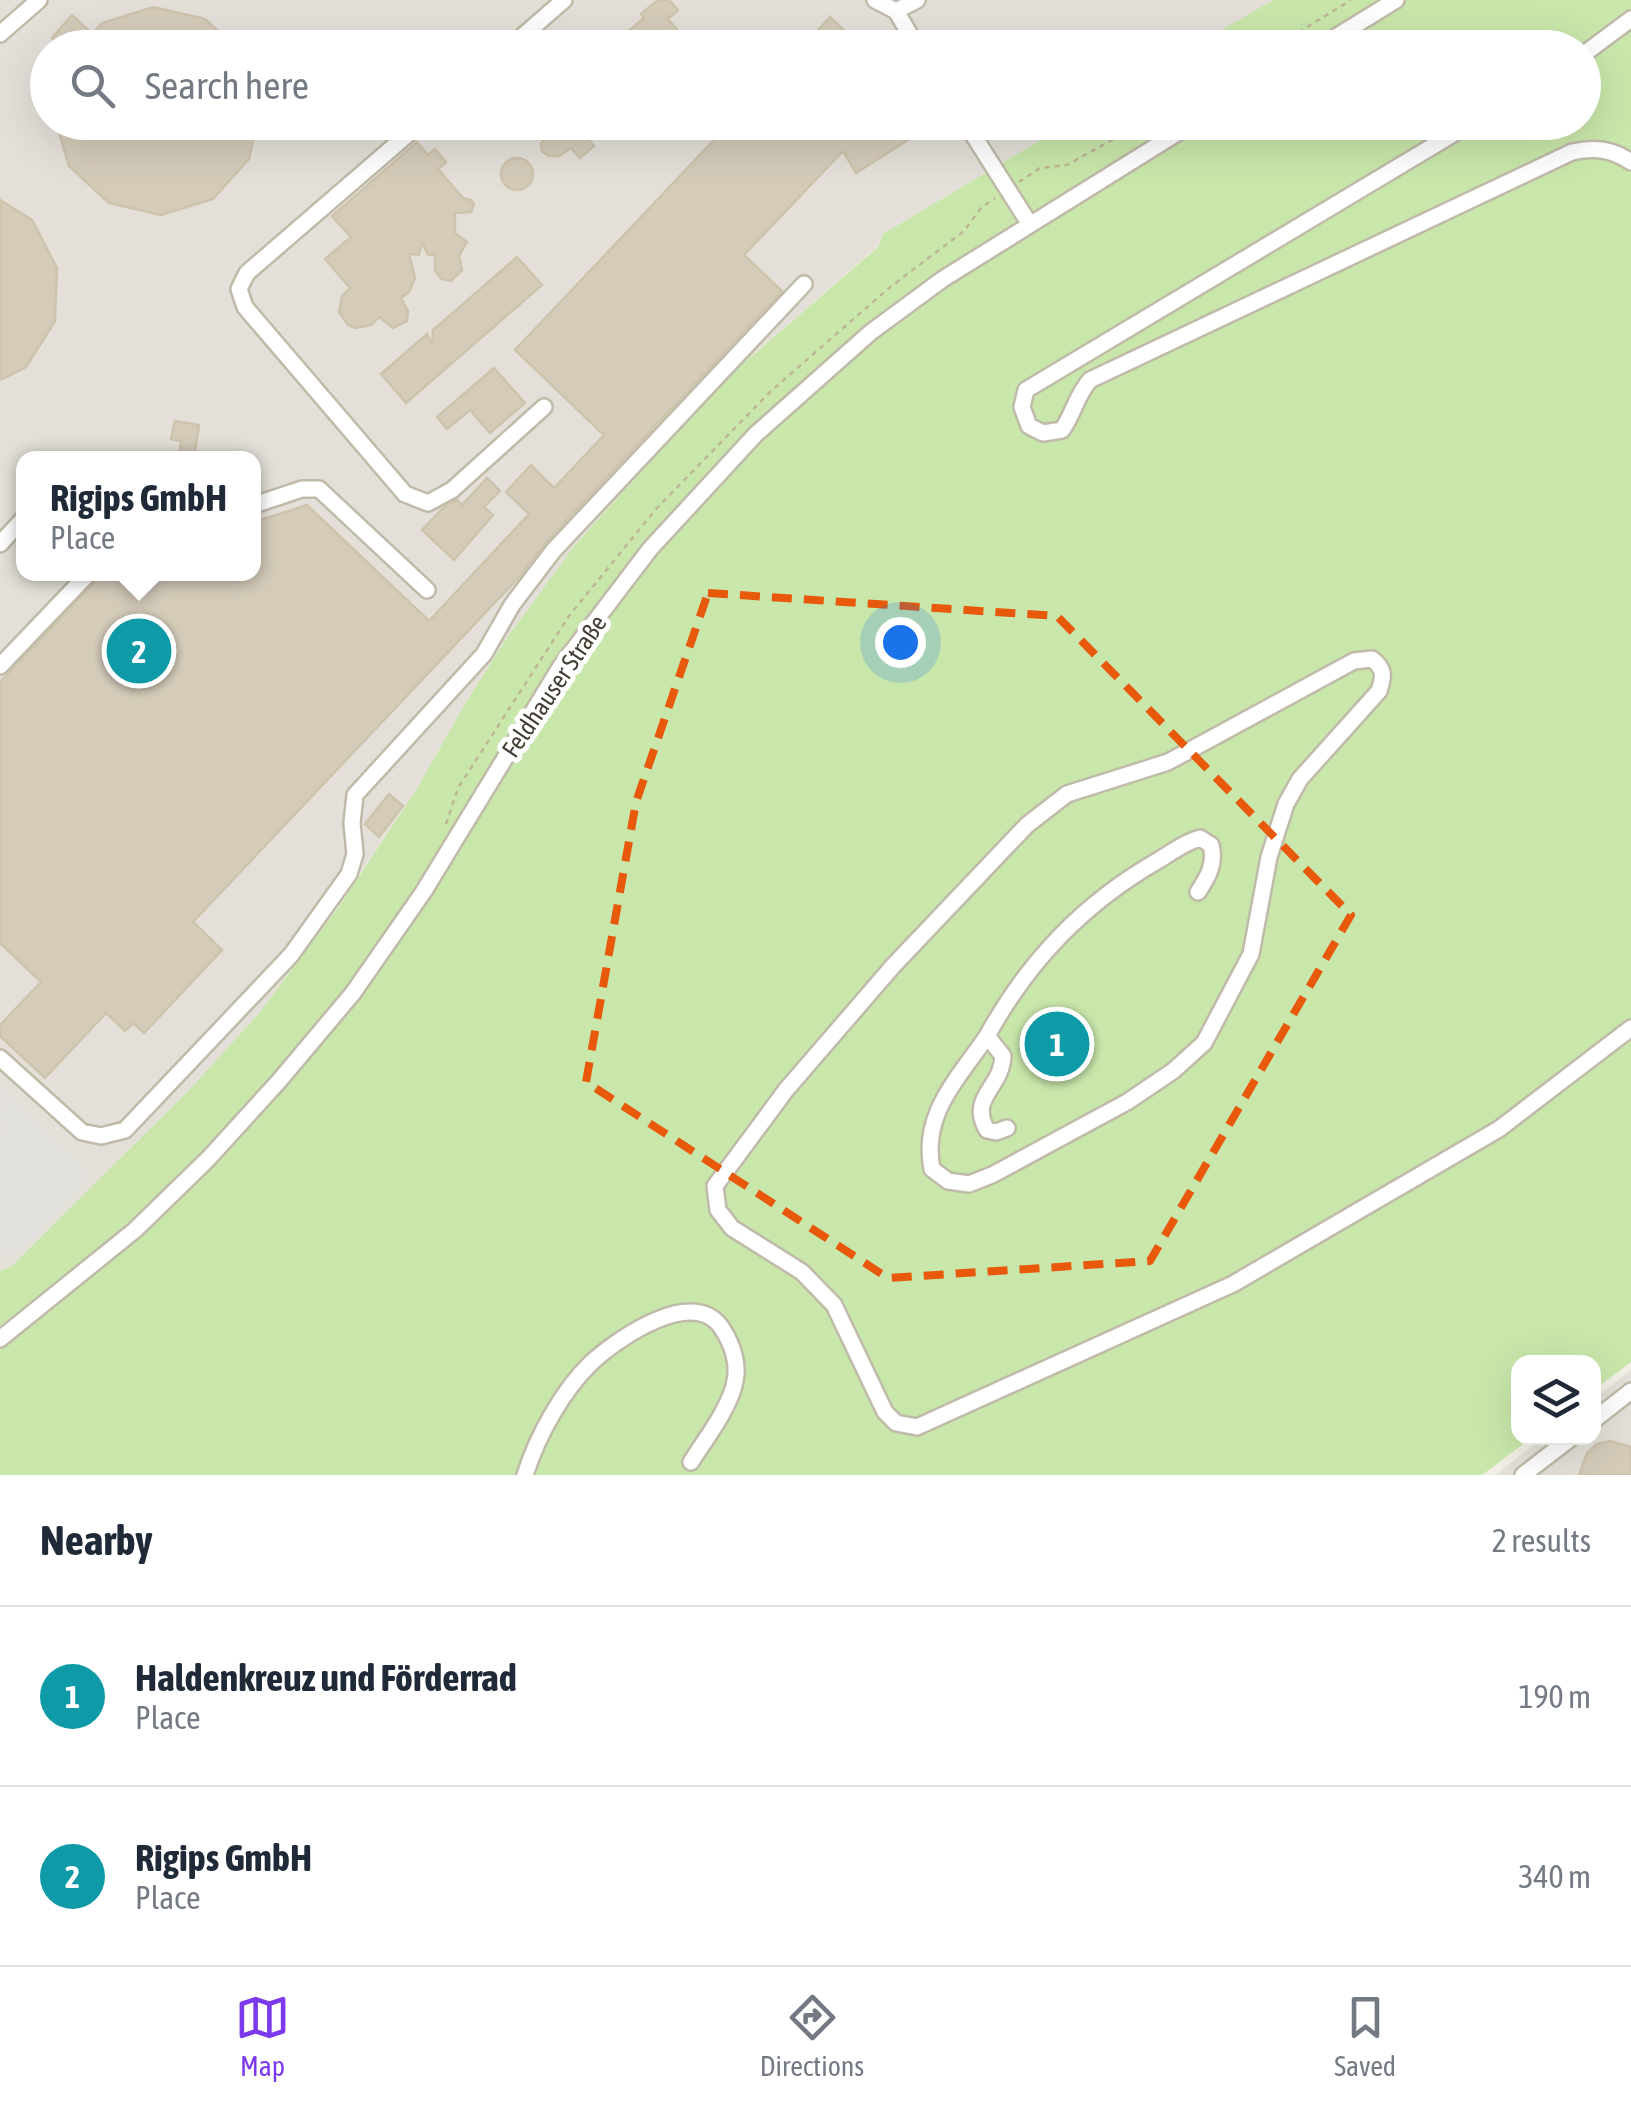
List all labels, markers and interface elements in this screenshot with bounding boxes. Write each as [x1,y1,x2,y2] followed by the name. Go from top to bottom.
[30,30,1601,140] search box
[65,58,120,113] icon: search
[145,64,309,107] text: Search here
[16,451,261,581] popup
[50,476,227,519] text: Rigips GmbH
[50,519,115,556] text: Place
[496,610,612,762] street label: Feldhauser Straße
[106,614,172,688] pin: 2
[875,617,926,668] your location
[1024,1006,1090,1082] pin: 1
[1511,1355,1601,1445] map controls
[1511,1355,1601,1445] button: layers
[40,1516,153,1564] text: Nearby
[1492,1522,1591,1559] text: 2 results
[135,1656,517,1699] text: Haldenkreuz und Förderrad
[65,1678,80,1715] text: 1
[1518,1678,1591,1715] text: 190 m
[135,1699,200,1736] text: Place
[135,1836,312,1879] text: Rigips GmbH
[65,1858,80,1895] text: 2
[1518,1858,1591,1895] text: 340 m
[135,1879,200,1916] text: Place
[235,1990,290,2082] tab: Map
[760,1990,864,2082] tab: Directions
[1334,1990,1396,2082] tab: Saved

